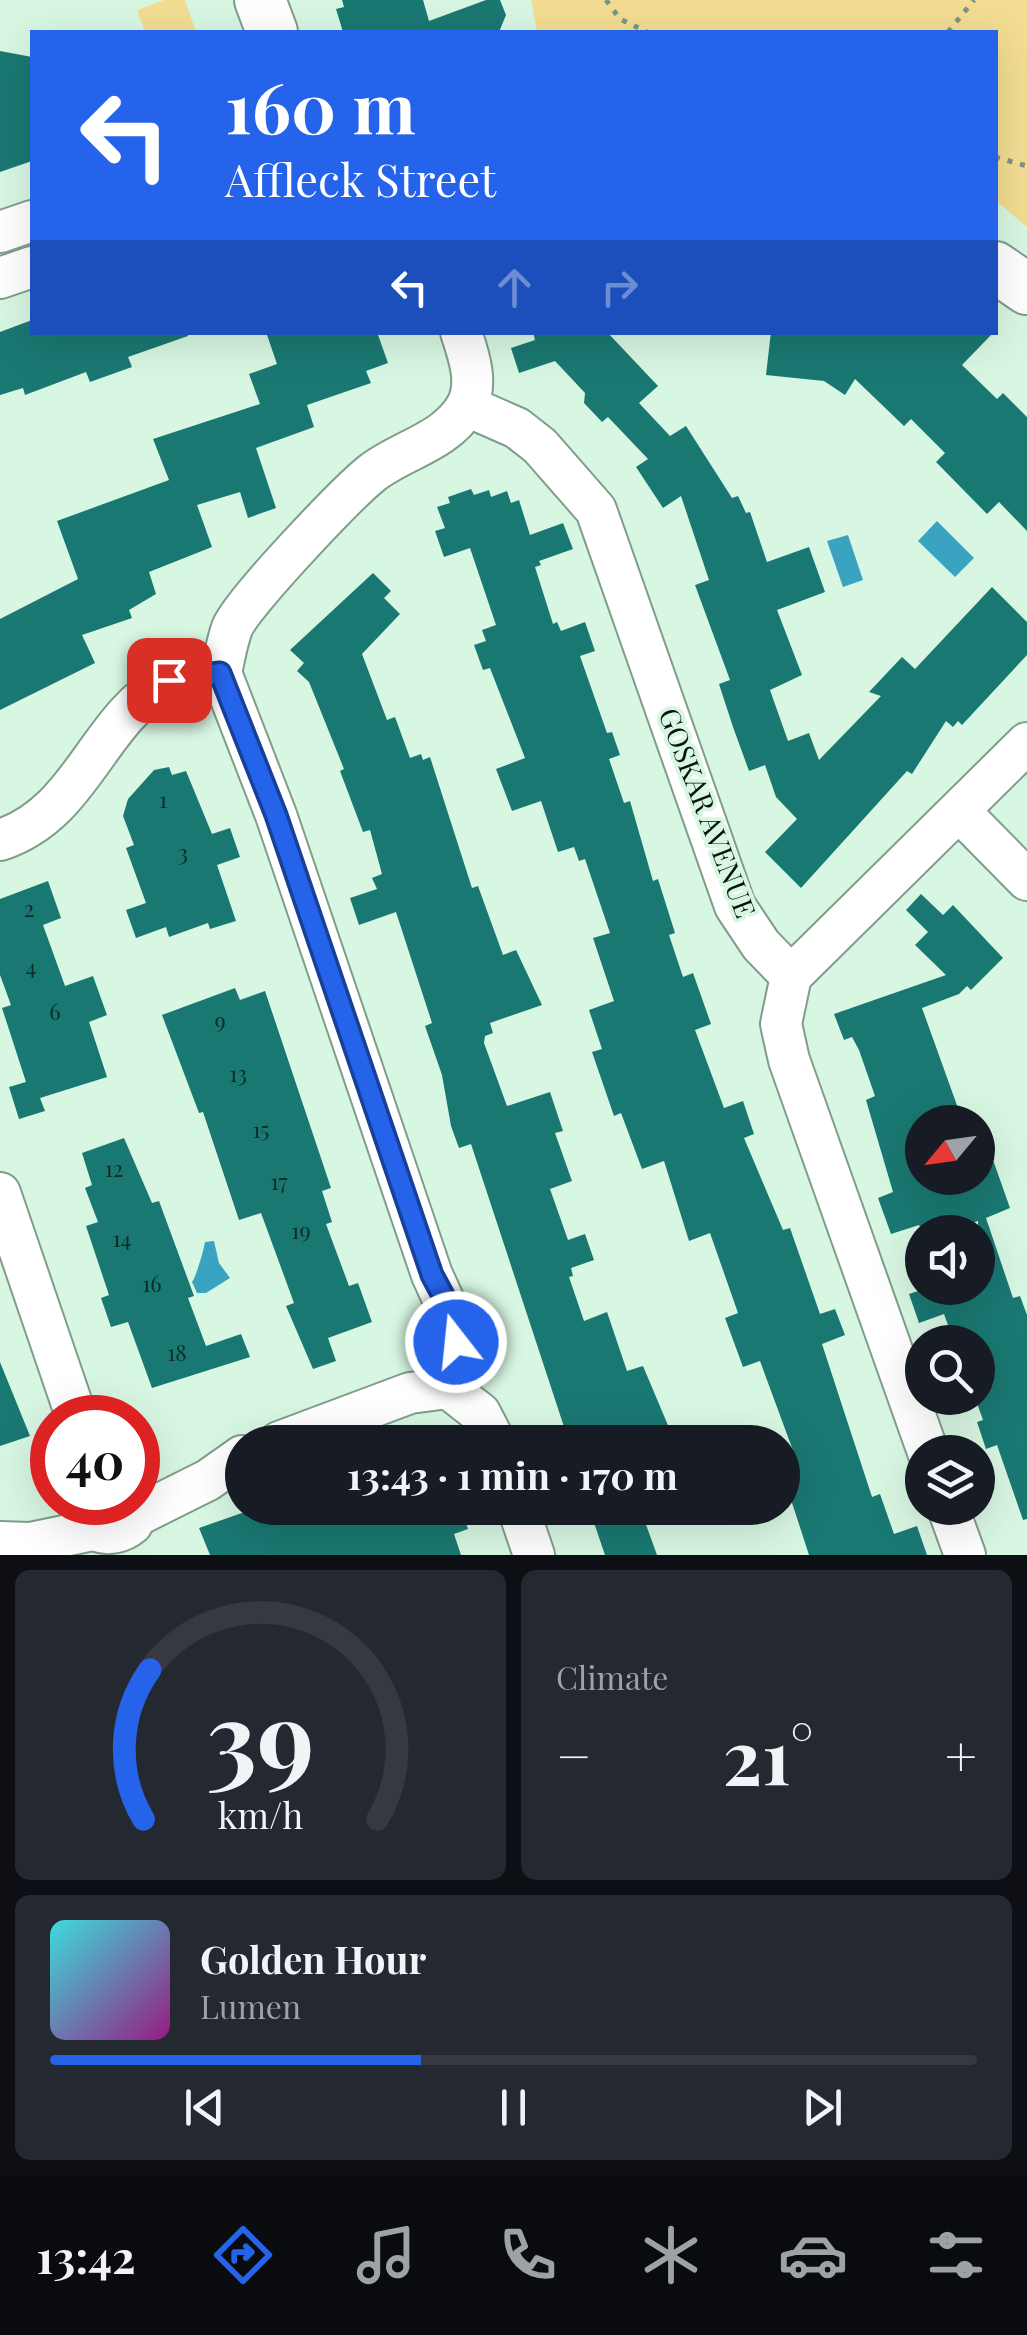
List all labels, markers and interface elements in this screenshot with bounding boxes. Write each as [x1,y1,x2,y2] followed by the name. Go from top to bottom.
[225,58,416,152] text: 160 m
[60,70,190,200] icon: left
[225,148,496,208] text: Affleck Street
[382,260,437,315] icon: left
[487,260,542,315] icon: ahead
[592,260,647,315] icon: right
[127,638,212,723] pin
[142,653,197,708] icon: arrive
[651,702,765,923] street label: GOSKAR AVENUE
[159,784,167,814] house number: 1
[178,837,188,867] house number: 3
[24,893,34,923] house number: 2
[26,951,37,981] house number: 4
[49,996,61,1026] house number: 6
[214,1005,226,1035] house number: 9
[229,1058,247,1088] house number: 13
[905,1105,995,1195] north arrow
[905,1105,995,1525] map controls
[252,1114,270,1144] house number: 15
[105,1153,123,1183] house number: 12
[270,1166,288,1196] house number: 17
[291,1215,311,1245] house number: 19
[905,1215,995,1305] button: sound
[112,1223,132,1253] house number: 14
[142,1268,162,1298] house number: 16
[404,1290,508,1394] position arrow
[905,1325,995,1415] button: search
[167,1337,187,1367] house number: 18
[30,1395,160,1525] speed limit sign: 40
[905,1435,995,1525] button: layers
[347,1449,678,1500] text: 13:43 · 1 min · 170 m
[556,1655,668,1698] text: Climate
[206,1664,315,1803] text: 39
[723,1704,814,1804] text: 21°
[556,1717,592,1791] text: −
[945,1717,977,1791] text: +
[218,1790,303,1838] text: km/h
[200,1933,426,1984] text: Golden Hour
[200,1984,301,2027] text: Lumen
[177,2080,232,2135] icon: previous
[486,2080,541,2135] icon: pause
[795,2080,850,2135] icon: next
[208,2220,278,2290] icon: directions
[351,2220,421,2290] icon: music
[493,2220,563,2290] icon: phone
[636,2220,706,2290] icon: climate
[778,2220,848,2290] icon: car
[921,2220,991,2290] icon: filters
[36,2225,136,2285] text: 13:42

